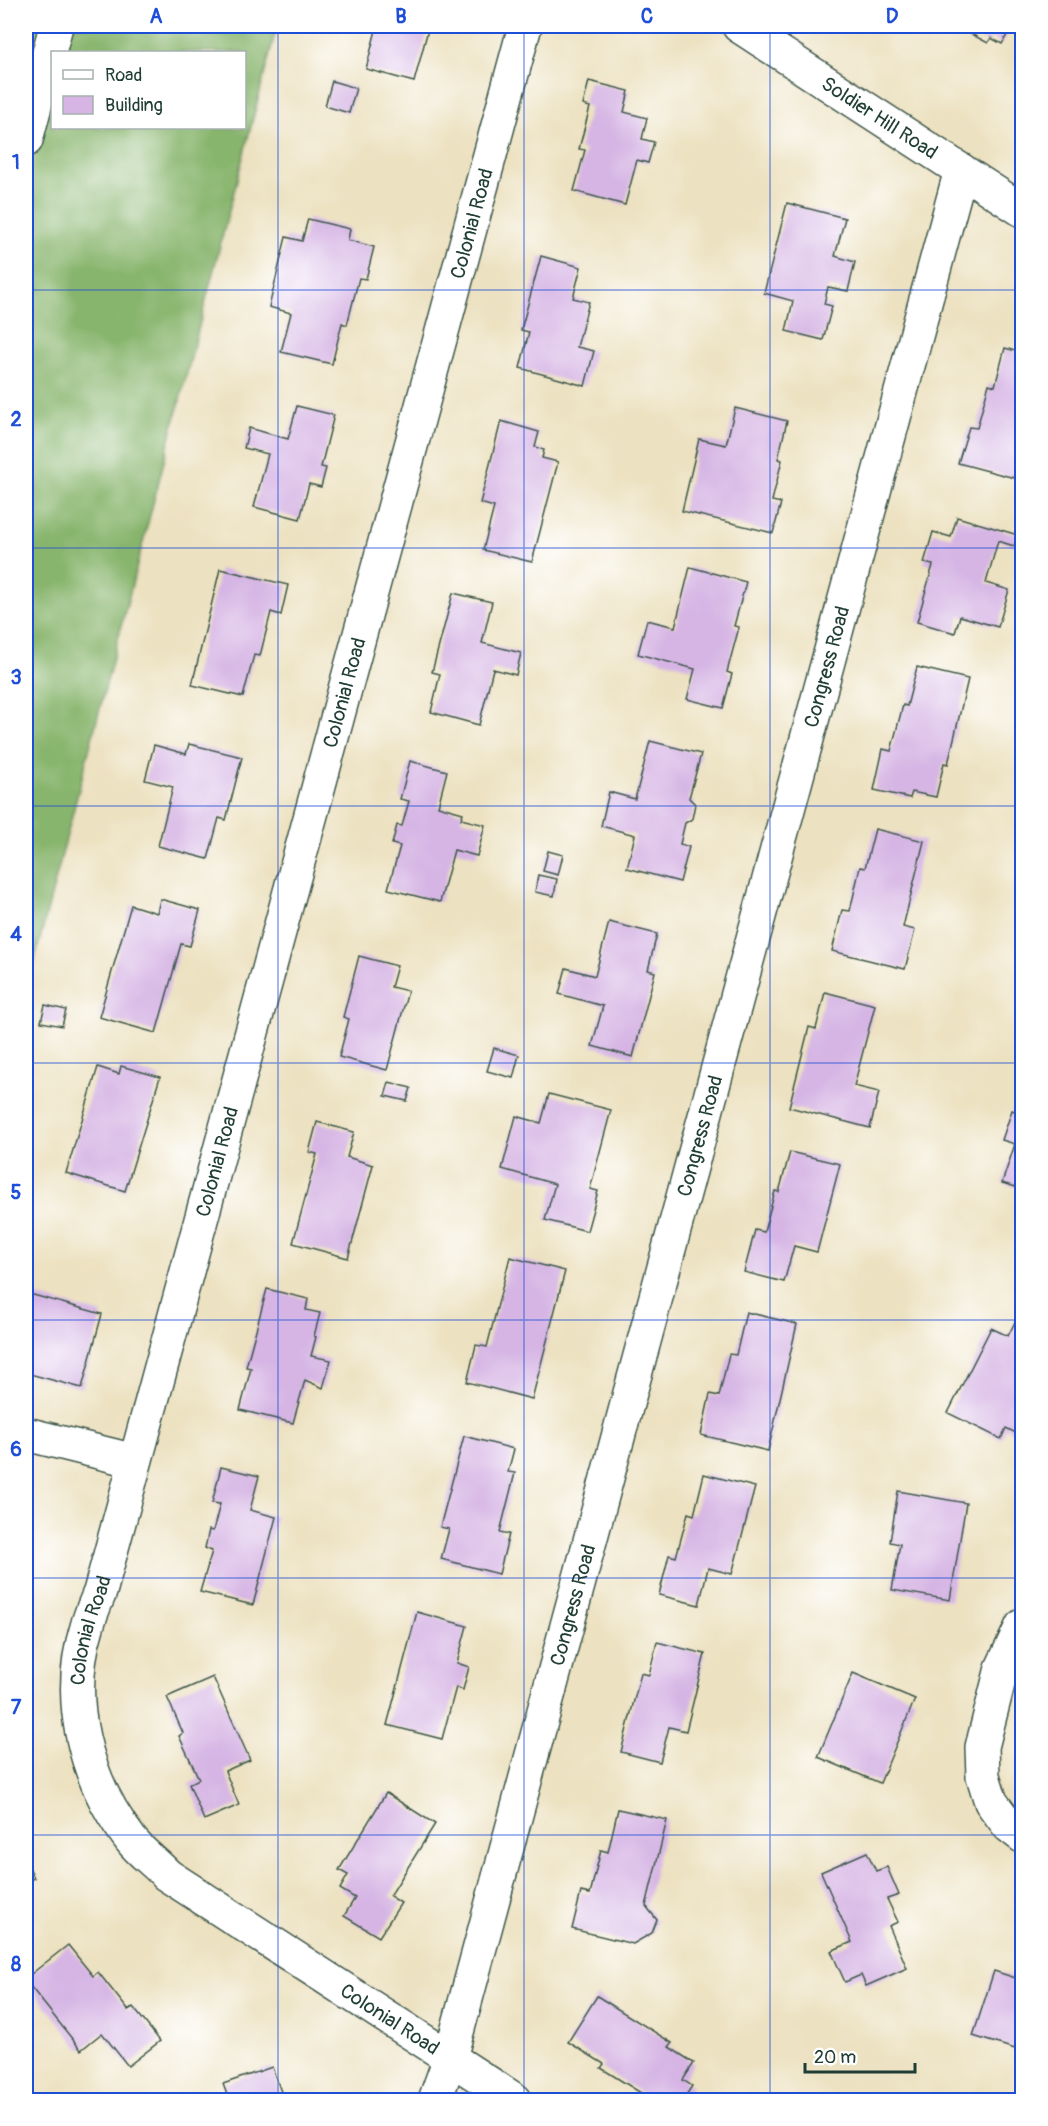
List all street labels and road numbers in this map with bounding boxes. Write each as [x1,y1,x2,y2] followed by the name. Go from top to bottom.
[817,71,942,165] street label: Soldier Hill Road
[445,166,499,281] street label: Colonial Road
[799,603,855,730] street label: Congress Road
[318,635,371,750] street label: Colonial Road
[672,1072,728,1199] street label: Congress Road
[190,1104,244,1220] street label: Colonial Road
[545,1542,601,1668] street label: Congress Road
[66,1573,117,1686] street label: Colonial Road
[335,1978,444,2061] street label: Colonial Road

